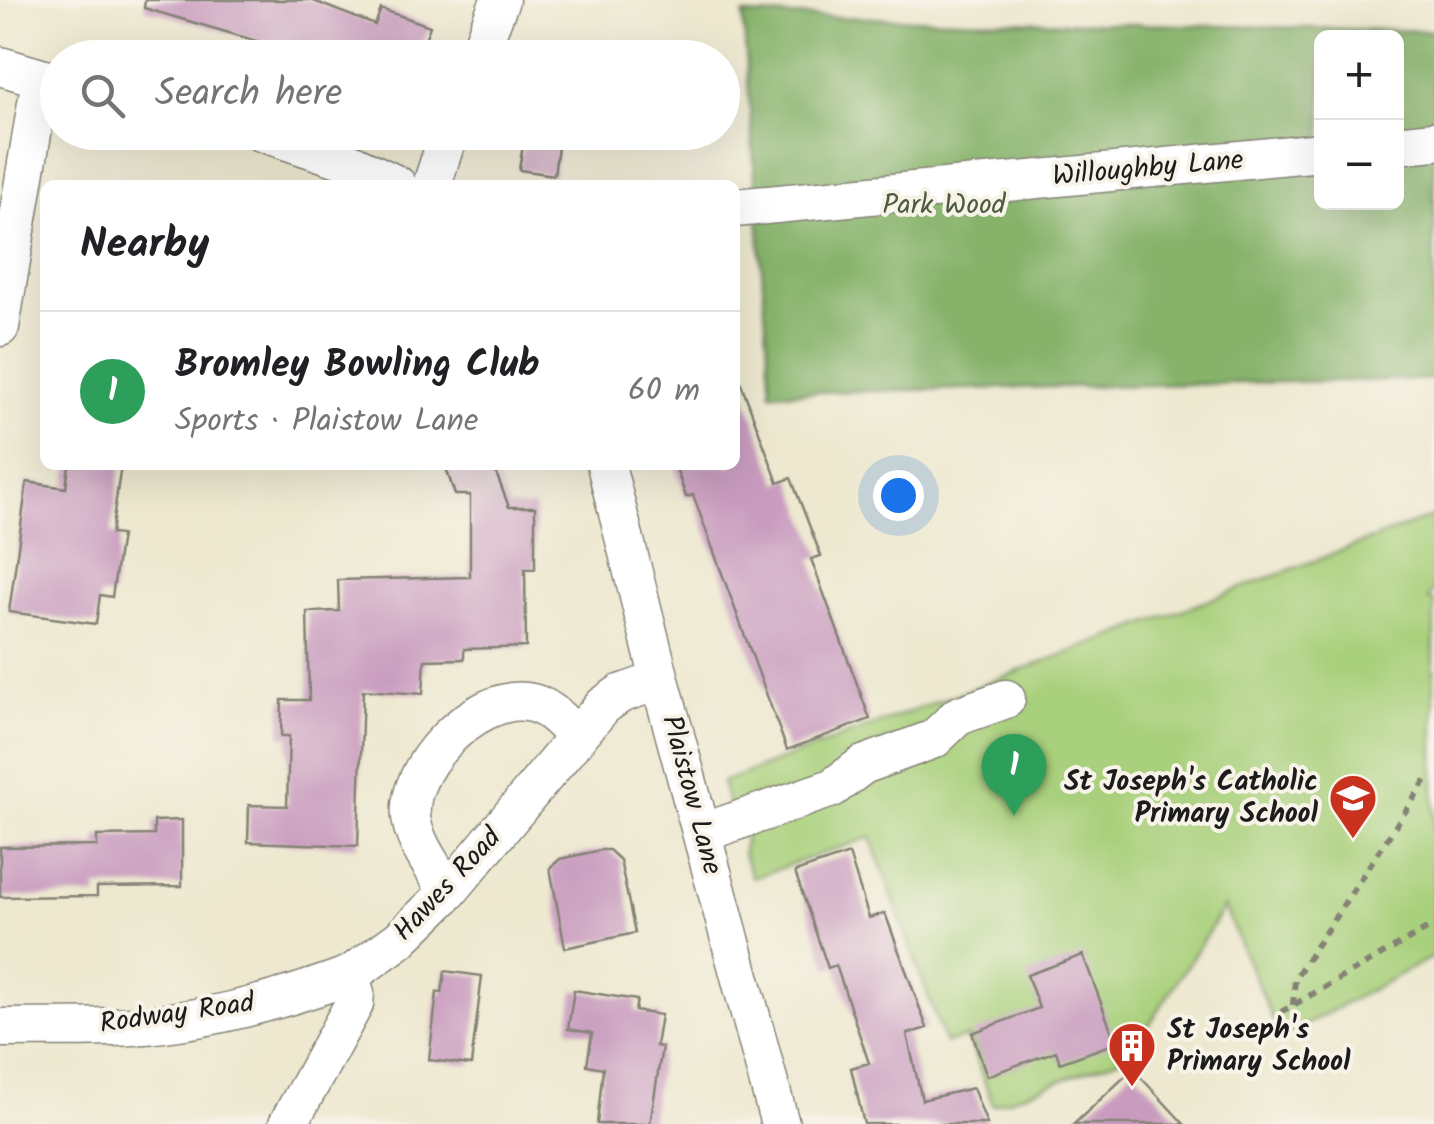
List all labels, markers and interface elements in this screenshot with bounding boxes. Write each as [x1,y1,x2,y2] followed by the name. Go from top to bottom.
[1314,30,1404,210] map controls
[1314,30,1404,120] button: +
[40,40,740,150] search box
[155,65,342,125] text: Search here
[75,68,130,123] icon: search
[1314,120,1404,210] button: −
[1051,138,1246,200] street label: Willoughby Lane
[882,183,1007,228] park label: Park Wood
[80,212,209,279] text: Nearby
[175,336,540,396] text: Bromley Bowling Club
[108,366,117,417] text: 1
[628,366,700,417] text: 60 m
[175,396,478,447] text: Sports · Plaistow Lane
[873,470,924,521] your location
[648,710,734,880] street label: Plaistow Lane
[982,734,1046,816] pin: 1
[1064,760,1319,837] place label: St Joseph's Catholic Primary School
[1327,772,1379,840] school or university icon: St Joseph's Catholic Primary School
[383,817,514,953] street label: Hawes Road
[97,981,258,1047] street label: Rodway Road
[1167,1008,1351,1085] place label: St Joseph's Primary School
[1106,1020,1158,1088] building icon: St Joseph's Primary School

